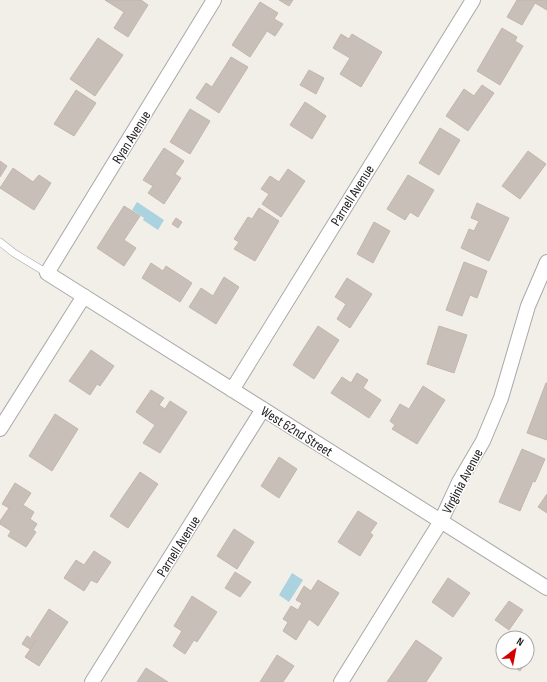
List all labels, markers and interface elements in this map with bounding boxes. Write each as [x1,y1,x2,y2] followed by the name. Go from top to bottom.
[109,108,154,167] street label: Ryan Avenue
[327,162,378,229] street label: Parnell Avenue
[258,403,336,460] street label: West 62nd Street
[438,446,487,517] street label: Virginia Avenue
[153,513,204,580] street label: Parnell Avenue
[495,630,535,670] north arrow
[514,635,526,649] text: N

